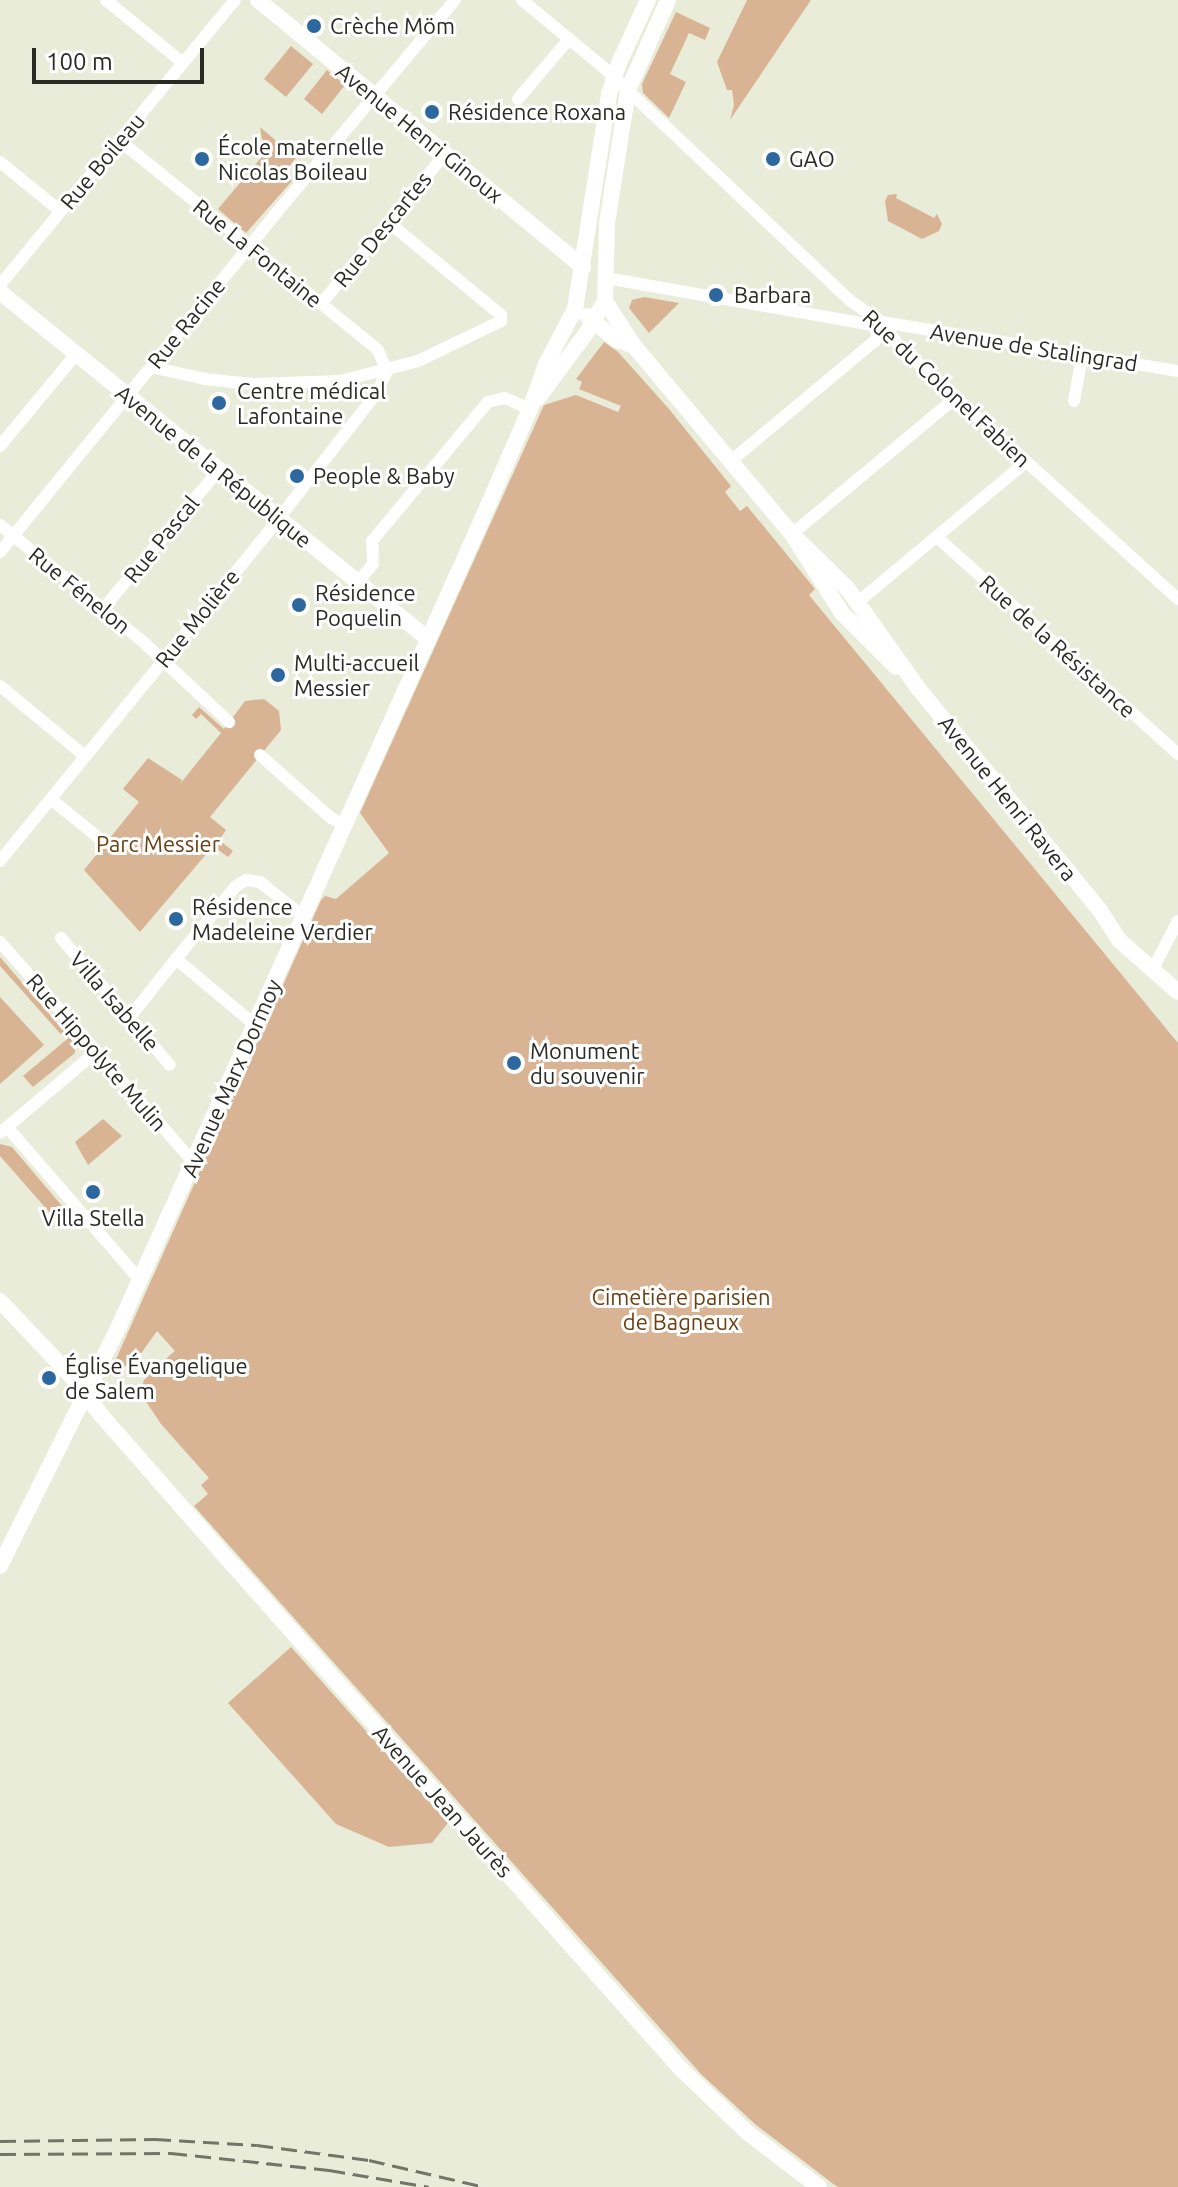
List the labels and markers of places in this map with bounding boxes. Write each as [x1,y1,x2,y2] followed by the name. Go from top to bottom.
[330,13,455,39] place label: Crèche Möm
[305,17,323,35] marker: Crèche Möm
[448,99,626,125] place label: Résidence Roxana
[423,103,441,121] marker: Résidence Roxana
[218,133,384,184] place label: École maternelle Nicolas Boileau
[789,146,835,172] place label: GAO
[193,150,211,168] marker: École maternelle Nicolas Boileau
[764,150,782,168] marker: GAO
[734,282,811,308] place label: Barbara
[705,284,727,306] marker: Barbara
[237,377,386,428] place label: Centre médical Lafontaine
[208,392,230,414] marker: Centre médical Lafontaine
[313,463,455,489] place label: People & Baby
[288,467,306,485] marker: People & Baby
[315,579,416,630] place label: Résidence Poquelin
[290,596,308,614] marker: Résidence Poquelin
[294,649,419,700] place label: Multi-accueil Messier
[269,666,287,684] marker: Multi-accueil Messier
[192,893,373,944] place label: Résidence Madeleine Verdier
[167,910,185,928] marker: Résidence Madeleine Verdier
[530,1037,644,1088] place label: Monument du souvenir
[505,1054,523,1072] marker: Monument du souvenir
[84,1183,102,1201] marker: Villa Stella
[41,1205,145,1231] place label: Villa Stella
[65,1352,248,1404] place label: Église Évangelique de Salem
[40,1369,58,1387] marker: Église Évangelique de Salem

